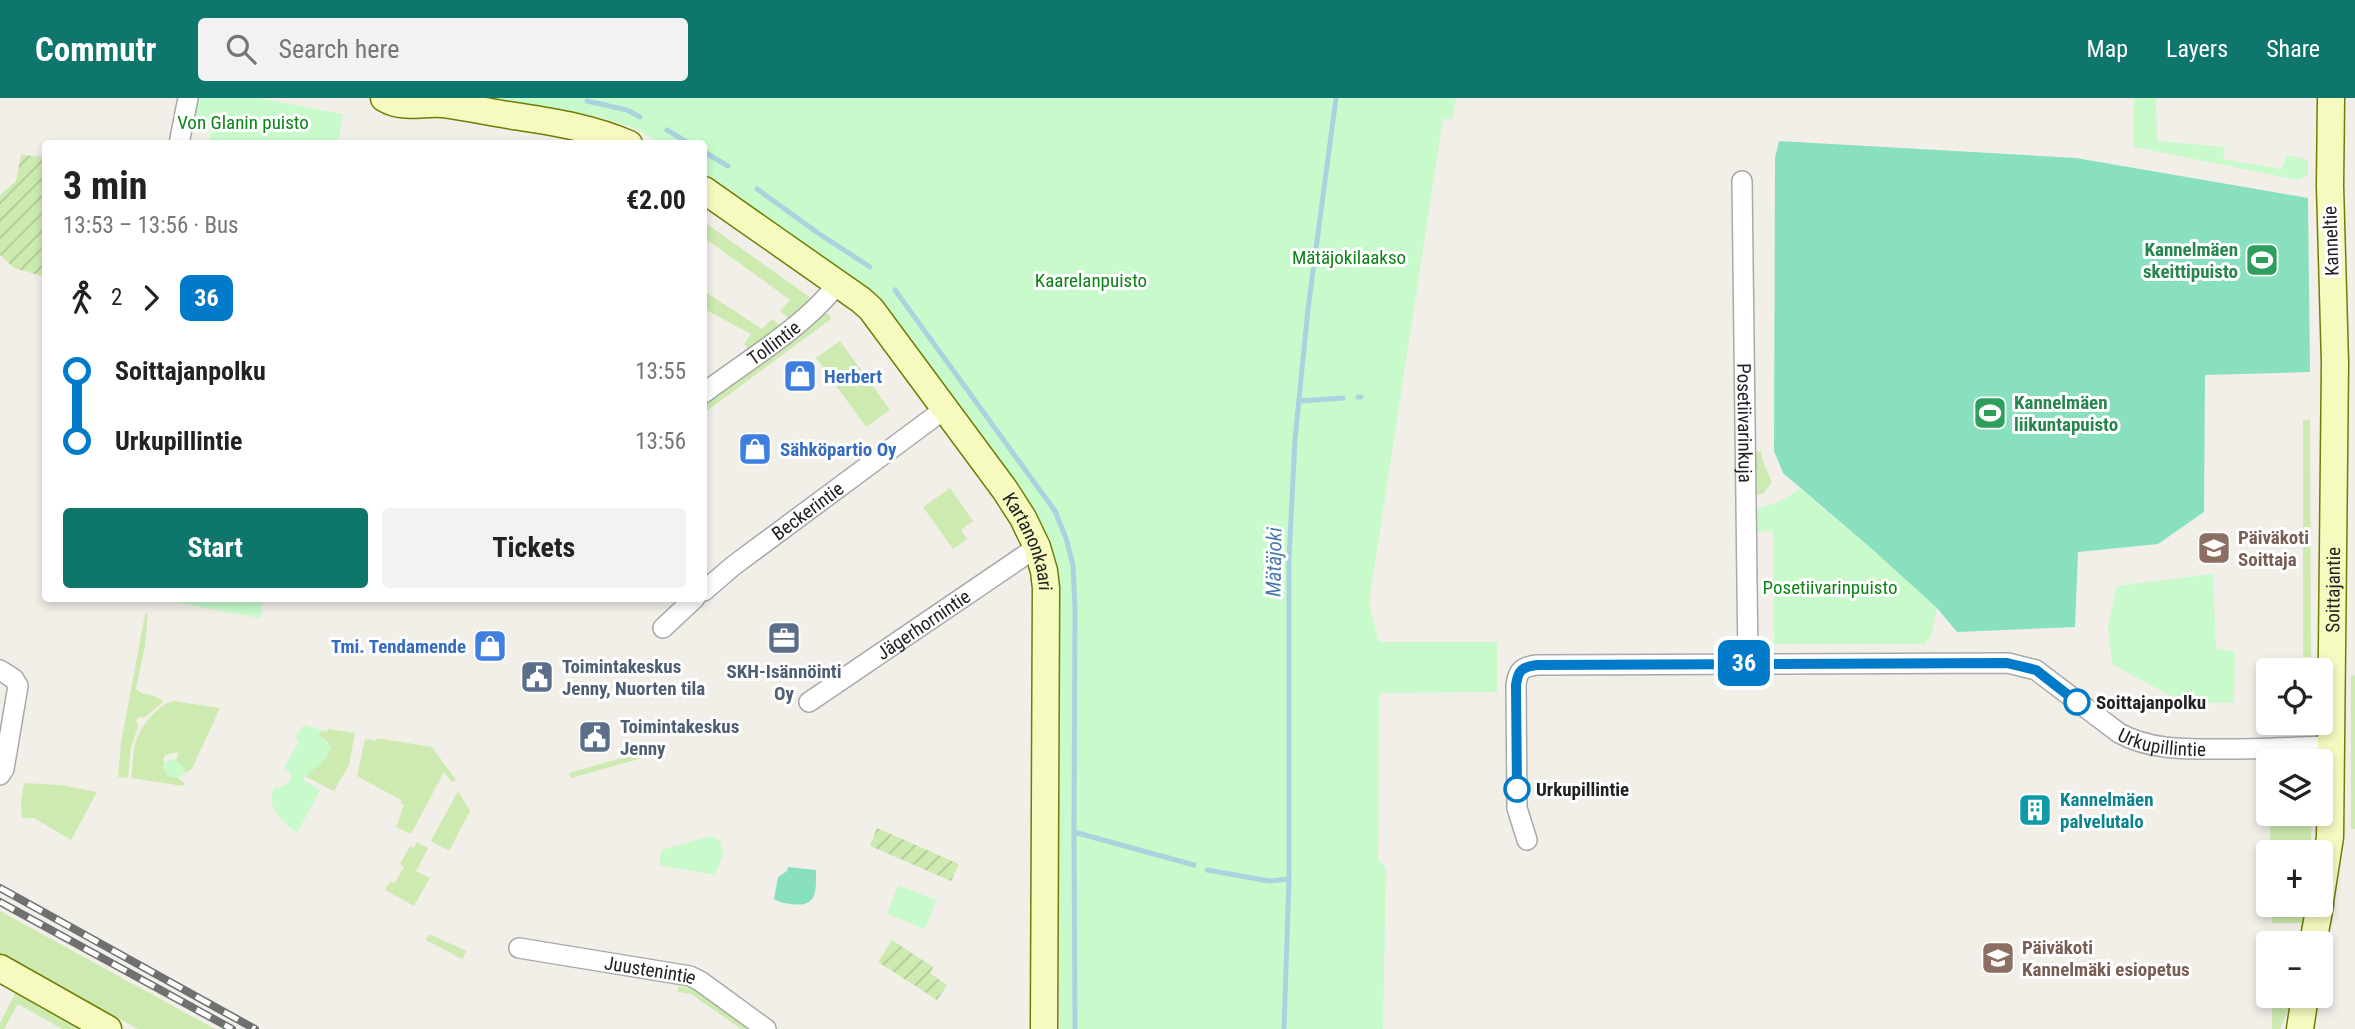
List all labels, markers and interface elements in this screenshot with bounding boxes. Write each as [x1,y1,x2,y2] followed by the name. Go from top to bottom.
[198,18,688,81] search box
[35,30,156,69] text: Commutr
[222,30,260,68] icon: search
[278,34,399,64] text: Search here
[2087,35,2128,63] text: Map
[2166,35,2228,63] text: Layers
[2266,35,2320,63] text: Share
[177,111,309,134] park label: Von Glanin puisto
[63,164,147,208] text: 3 min
[626,185,686,215] text: €2.00
[2318,206,2344,276] street label: Kanneltie
[63,212,239,239] text: 13:53 – 13:56 · Bus
[2143,238,2238,283] place label: Kannelmäen skeittipuisto
[2243,241,2281,279] sports icon: Kannelmäen skeittipuisto
[1292,246,1406,269] park label: Mätäjokilaakso
[1035,269,1147,292] park label: Kaarelanpuisto
[63,279,101,317] icon: walk
[132,279,170,317] icon: forward
[111,284,122,311] text: 2
[194,284,219,312] text: 36
[743,315,805,370] street label: Tollintie
[115,356,266,386] text: Soittajanpolku
[781,357,819,395] shop icon: Herbert
[635,358,686,385] text: 13:55
[1733,363,1757,483] street label: Posetiivarinkuja
[824,365,882,388] place label: Herbert
[2014,391,2118,436] place label: Kannelmäen liikuntapuisto
[1971,394,2009,432] sports icon: Kannelmäen liikuntapuisto
[115,426,243,456] text: Urkupillintie
[635,428,686,455] text: 13:56
[736,430,774,468] shop icon: Sähköpartio Oy
[780,438,897,461] place label: Sähköpartio Oy
[767,477,848,545] street label: Beckerintie
[998,488,1058,591] street label: Kartanonkaari
[63,508,368,588] button: Start
[382,508,686,588] button: Tickets
[2238,526,2309,571] place label: Päiväkoti Soittaja
[1261,527,1287,597] water label: Mätäjoki
[2195,529,2233,567] school or university icon: Päiväkoti Soittaja
[2321,547,2345,633] street label: Soittajantie
[1763,576,1897,599] park label: Posetiivarinpuisto
[872,584,975,664] street label: Jägerhornintie
[765,619,803,657] office icon: SKH-Isännöinti Oy
[471,627,509,665] shop icon: Tmi. Tendamende
[331,635,466,658] place label: Tmi. Tendamende
[1712,640,1776,686] line badge: 36
[1732,649,1756,677] text: 36
[562,655,705,700] place label: Toimintakeskus Jenny, Nuorten tila
[518,658,556,696] public building icon: Toimintakeskus Jenny, Nuorten tila
[2256,658,2333,1008] map controls
[2256,658,2333,735] button: locate
[727,660,841,705] place label: SKH-Isännöinti Oy
[2064,689,2090,715] marker: Soittajanpolku
[2096,691,2206,714] place label: Soittajanpolku
[620,715,739,760] place label: Toimintakeskus Jenny
[576,718,614,756] public building icon: Toimintakeskus Jenny
[2114,723,2206,761] street label: Urkupillintie
[2256,749,2333,826] button: layers
[1504,776,1530,802] marker: Urkupillintie
[1536,778,1629,801] place label: Urkupillintie
[2060,788,2154,833] place label: Kannelmäen palvelutalo
[2016,791,2054,829] building icon: Kannelmäen palvelutalo
[2256,840,2333,917] button: +
[2256,931,2333,1008] button: −
[2022,936,2190,981] place label: Päiväkoti Kannelmäki esiopetus
[1979,939,2017,977] school or university icon: Päiväkoti Kannelmäki esiopetus
[603,951,701,989] street label: Juustenintie

